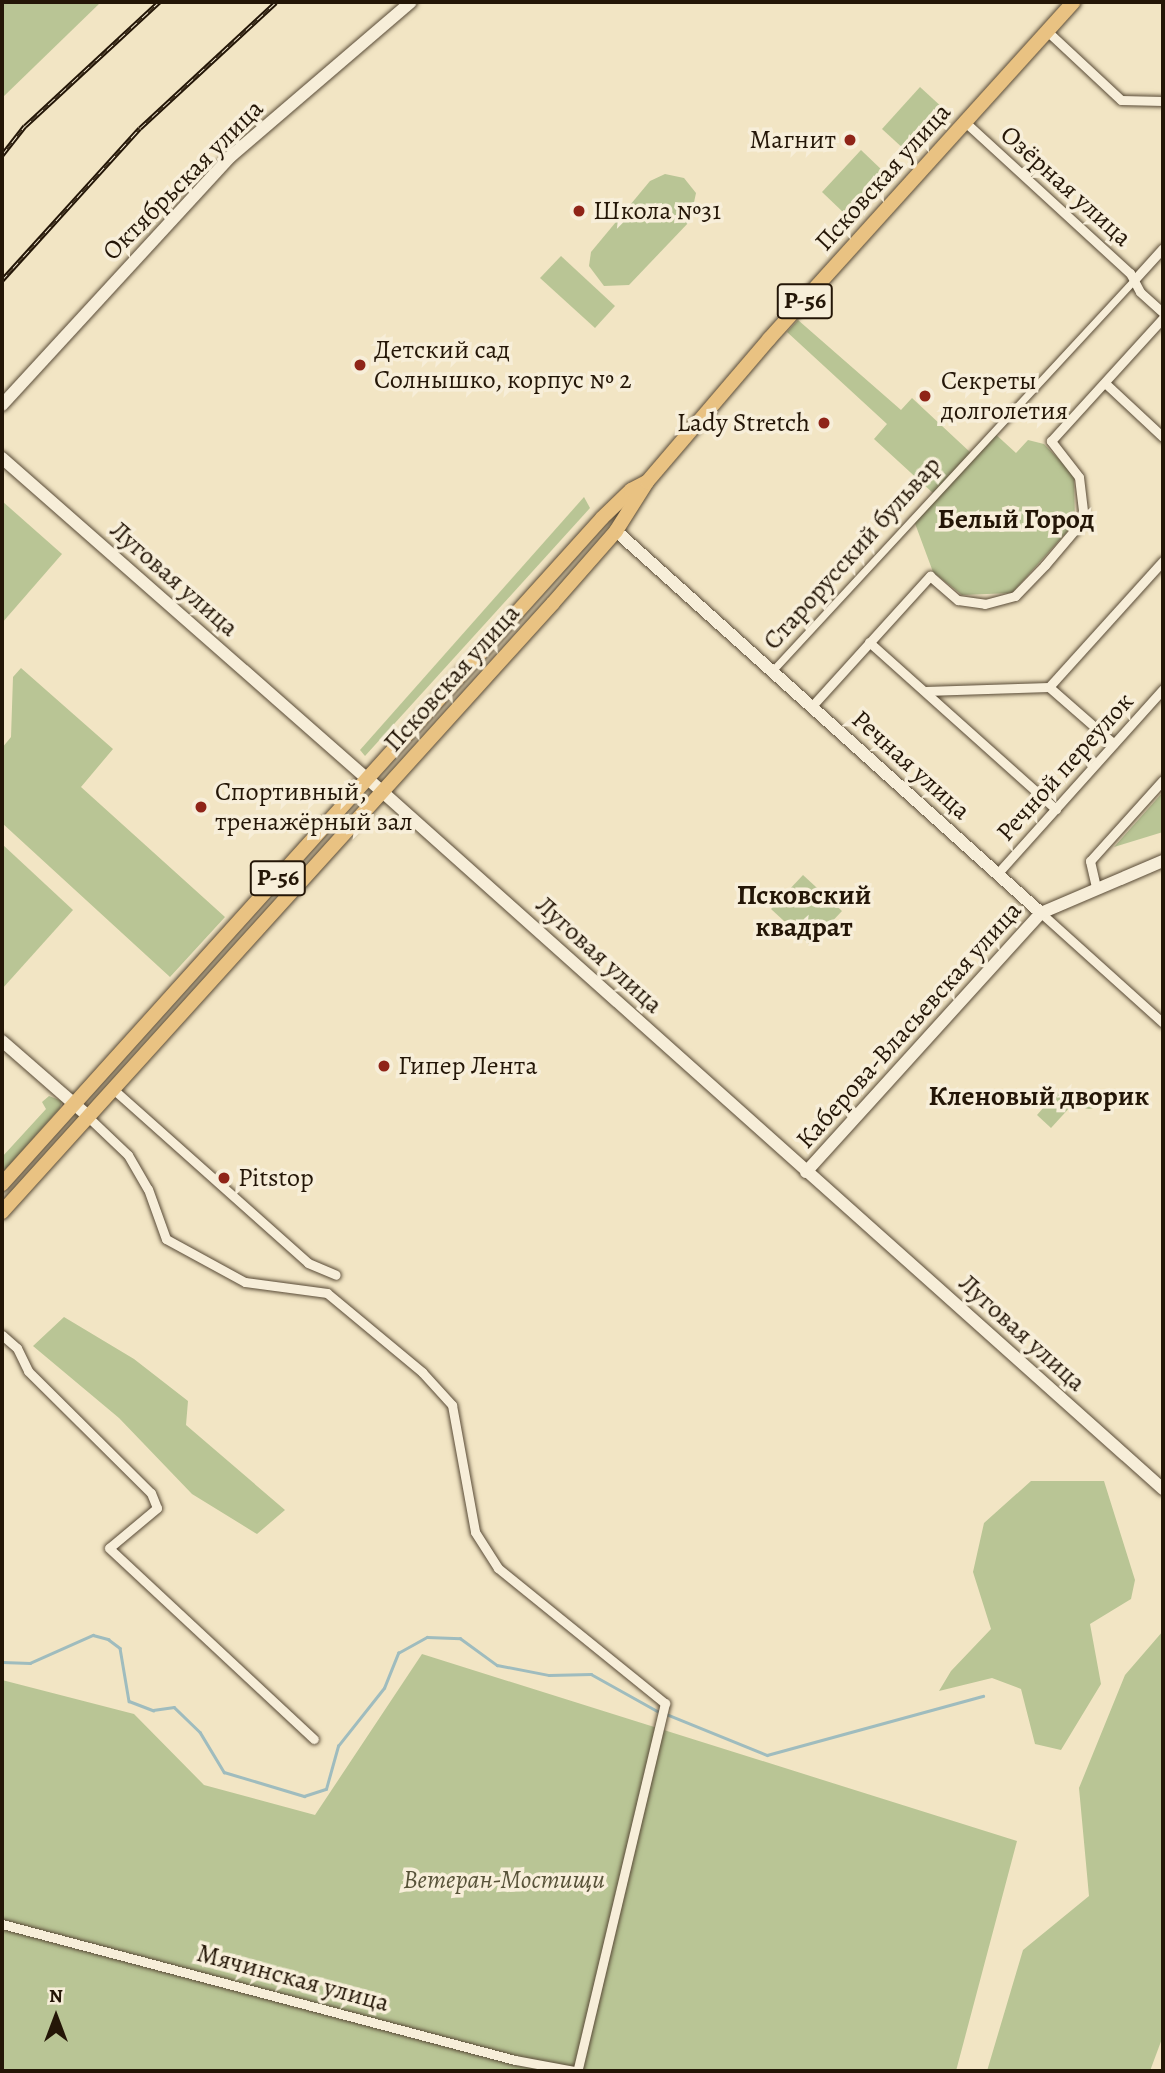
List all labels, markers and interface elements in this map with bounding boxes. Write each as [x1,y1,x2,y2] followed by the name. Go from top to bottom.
[96,93,270,267] street label: Октябрьская улица
[809,97,957,257] street label: Псковская улица
[994,119,1138,253] street label: Озёрная улица
[749,124,836,156] place label: Магнит
[842,132,858,148] marker: Магнит
[593,195,721,227] place label: Школа №31
[571,203,587,219] marker: Школа №31
[775,280,835,322] road number: Р-56
[374,334,632,396] place label: Детский сад Солнышко, корпус № 2
[352,357,368,373] marker: Детский сад Солнышко, корпус № 2
[941,365,1068,426] place label: Секреты долголетия
[915,386,935,406] marker: Секреты долголетия
[677,407,810,439] place label: Lady Stretch
[816,415,832,431] marker: Lady Stretch
[757,450,947,656] street label: Старорусский бульвар
[938,502,1094,536] district label: Белый Город
[103,515,245,643] street label: Луговая улица
[378,598,526,758] street label: Псковская улица
[990,686,1140,848] street label: Речной переулок
[845,704,977,826] street label: Речная улица
[215,776,413,838] place label: Спортивный, тренажёрный зал
[193,799,209,815] marker: Спортивный, тренажёрный зал
[248,858,308,898] road number: Р-56
[737,878,871,944] district label: Псковский квадрат
[529,890,669,1020] street label: Луговая улица
[790,895,1028,1155] street label: Каберова-Власьевская улица
[398,1050,537,1082] place label: Гипер Лента
[376,1058,392,1074] marker: Гипер Лента
[929,1079,1149,1113] district label: Кленовый дворик
[238,1162,314,1194] place label: Pitstop
[216,1170,232,1186] marker: Pitstop
[952,1268,1092,1398] street label: Луговая улица
[403,1864,605,1896] park label: Ветеран-Мостищи
[193,1937,393,2019] street label: Мячинская улица
[21,1982,91,2052] north arrow
[49,1983,63,2009] text: N

